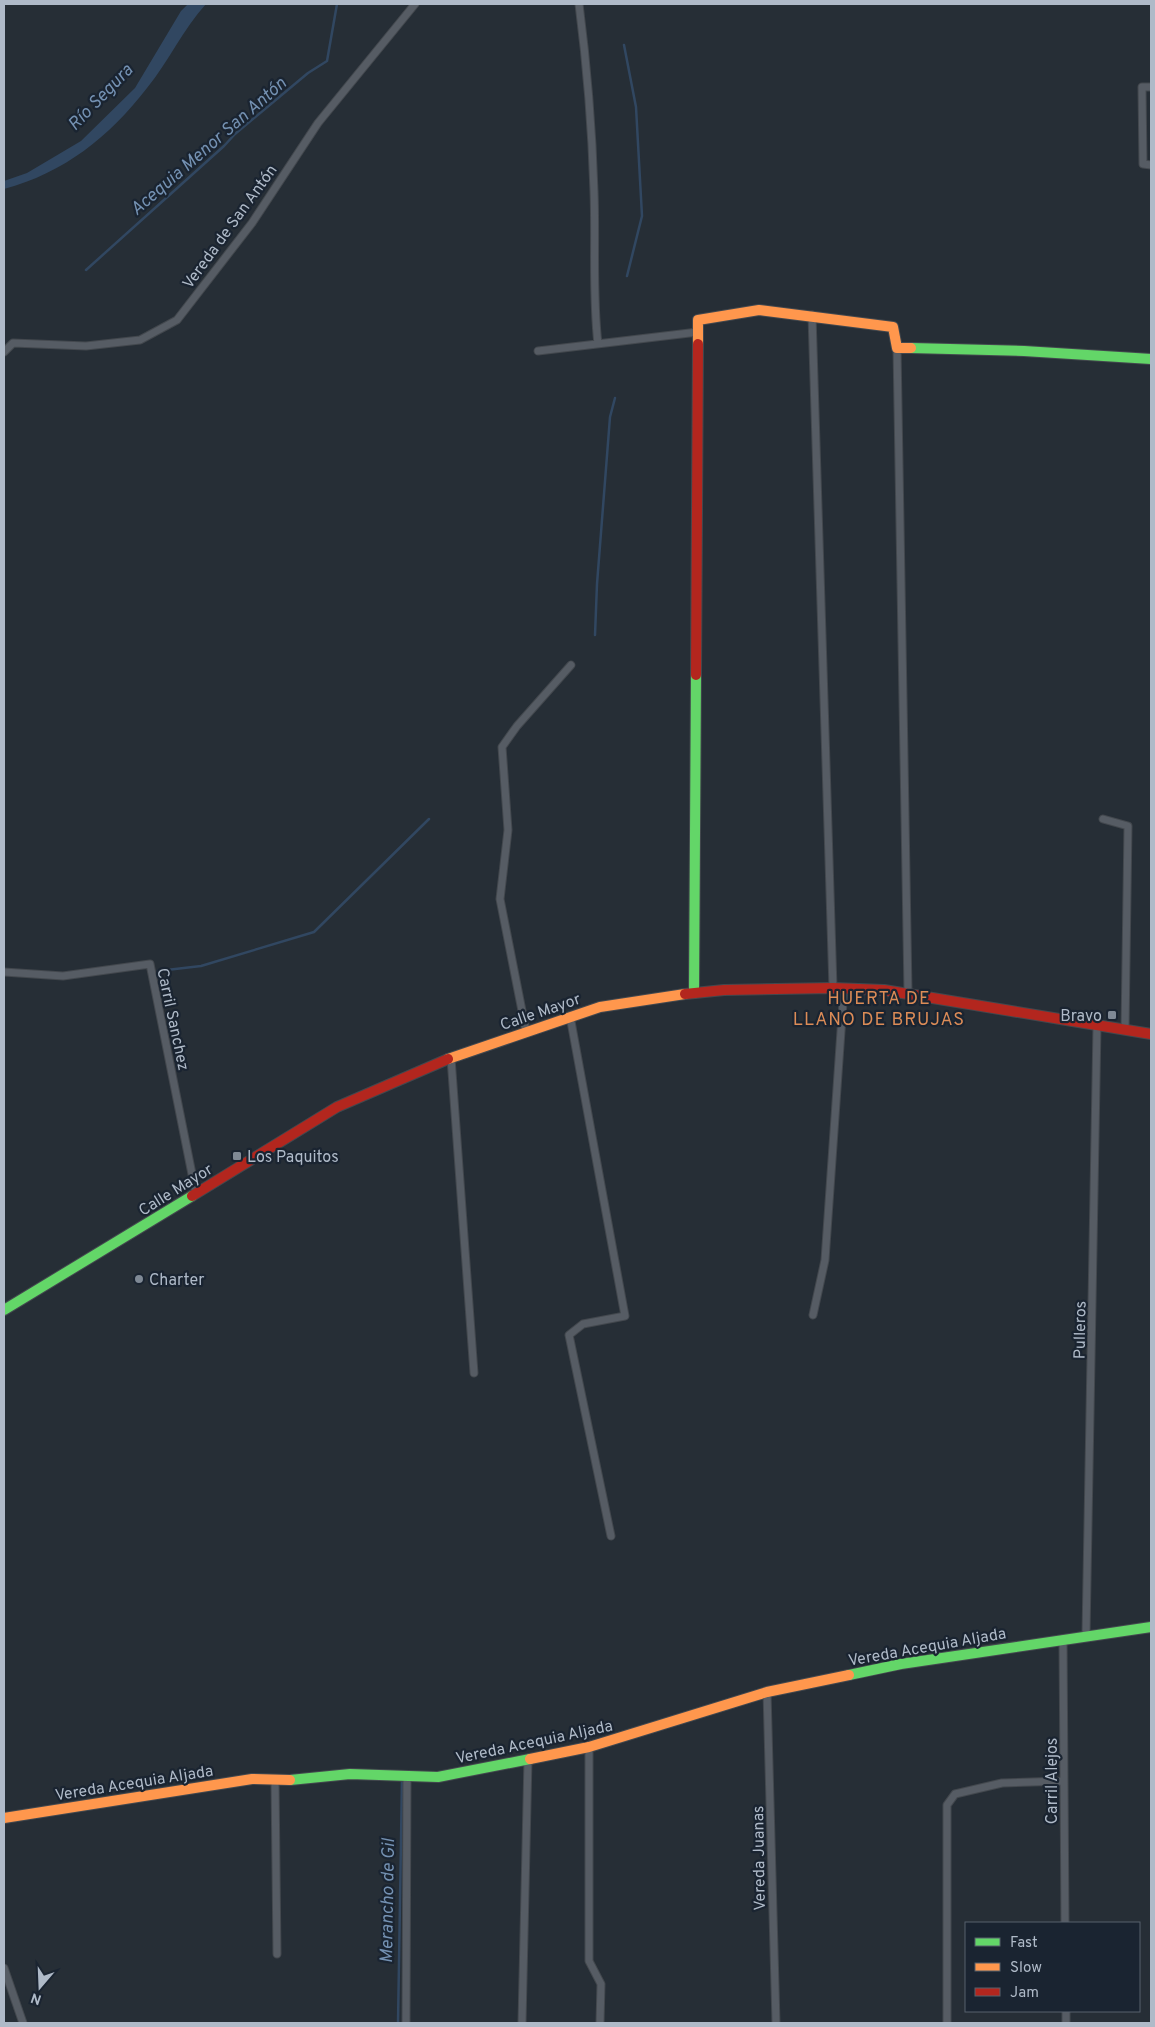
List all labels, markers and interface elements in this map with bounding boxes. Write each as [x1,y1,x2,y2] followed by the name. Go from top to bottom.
[63,59,139,136] water label: Río Segura
[126,73,292,221] water label: Acequia Menor San Antón
[179,161,282,293] street label: Vereda de San Antón
[151,966,193,1073] street label: Carril Sanchez
[793,988,965,1032] district label: HUERTA DE LLANO DE BRUJAS
[498,990,584,1036] street label: Calle Mayor
[1060,1007,1102,1027] place label: Bravo
[1106,1009,1118,1021] marker: Bravo
[247,1148,339,1168] place label: Los Paquitos
[231,1150,243,1162] marker: Los Paquitos
[135,1160,217,1221] street label: Calle Mayor
[149,1271,204,1291] place label: Charter
[133,1273,145,1285] marker: Charter
[1070,1301,1092,1359] street label: Pulleros
[847,1624,1008,1672] street label: Vereda Acequia Aljada
[454,1717,615,1769] street label: Vereda Acequia Aljada
[1043,1738,1063,1824] street label: Carril Alejos
[54,1762,215,1806] street label: Vereda Acequia Aljada
[749,1805,771,1911] street label: Vereda Juanas
[376,1837,401,1964] water label: Merancho de Gil
[965,1922,1140,2012] legend
[1010,1934,1038,1953] text: Fast
[1010,1959,1042,1978] text: Slow
[15,1962,65,2012] north arrow
[1010,1984,1039,2003] text: Jam
[29,1988,44,2008] text: N

